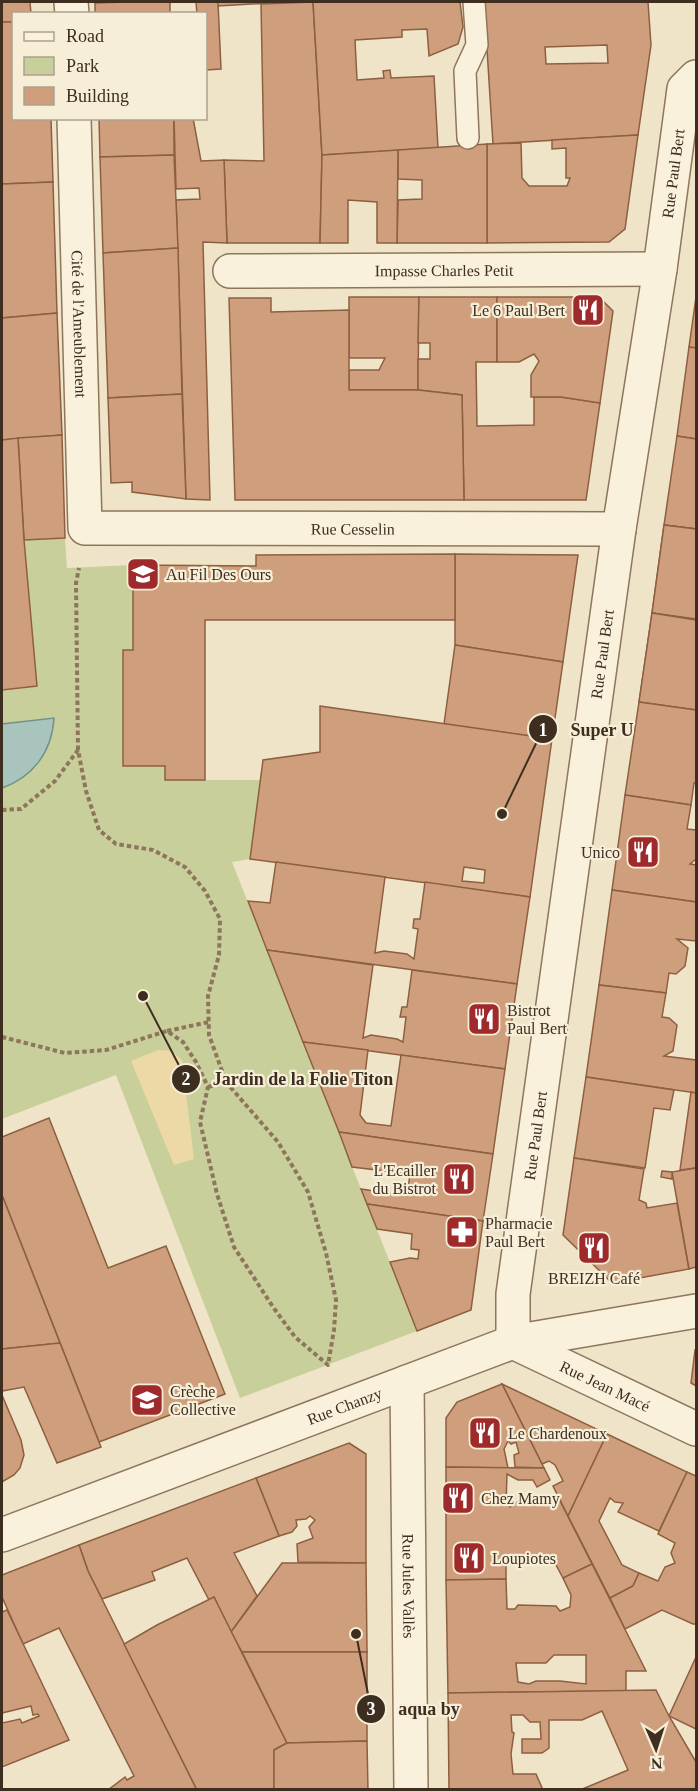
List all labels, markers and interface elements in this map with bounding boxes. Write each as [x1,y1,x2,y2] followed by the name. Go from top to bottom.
[12,12,207,120] legend
[66,26,104,46] text: Road
[66,56,99,76] text: Park
[66,86,129,106] text: Building
[659,127,688,219] street label: Rue Paul Bert
[69,250,90,399] street label: Cité de l'Ameublement
[375,262,514,280] street label: Impasse Charles Petit
[570,292,606,328] restaurant icon: Le 6 Paul Bert
[472,302,566,319] place label: Le 6 Paul Bert
[311,520,395,538] street label: Rue Cesselin
[125,556,161,592] school or university icon: Au Fil Des Ours
[166,566,271,583] place label: Au Fil Des Ours
[588,608,617,700] street label: Rue Paul Bert
[528,711,646,747] callout: Super U
[539,720,548,740] text: 1
[570,720,634,740] text: Super U
[625,834,661,870] restaurant icon: Unico
[581,844,620,861] place label: Unico
[466,1001,502,1037] restaurant icon: Bistrot Paul Bert
[507,1002,568,1037] place label: Bistrot Paul Bert
[171,1061,405,1097] callout: Jardin de la Folie Titon
[182,1069,191,1089] text: 2
[213,1069,393,1089] text: Jardin de la Folie Titon
[521,1089,550,1181] street label: Rue Paul Bert
[441,1161,477,1197] restaurant icon: L'Ecailler du Bistrot
[372,1162,437,1197] place label: L'Ecailler du Bistrot
[444,1214,480,1250] pharmacy icon: Pharmacie Paul Bert
[485,1215,553,1250] place label: Pharmacie Paul Bert
[576,1230,612,1266] restaurant icon: BREIZH Café
[548,1270,640,1287] place label: BREIZH Café
[557,1358,653,1415] street label: Rue Jean Macé
[129,1382,165,1418] school or university icon: Crèche Collective
[170,1383,236,1418] place label: Crèche Collective
[305,1384,385,1428] street label: Rue Chanzy
[467,1415,503,1451] restaurant icon: Le Chardenoux
[508,1425,607,1442] place label: Le Chardenoux
[440,1480,476,1516] restaurant icon: Chez Mamy
[481,1490,560,1508] place label: Chez Mamy
[399,1534,418,1638] street label: Rue Jules Vallès
[451,1540,487,1576] restaurant icon: Loupiotes
[492,1550,556,1568] place label: Loupiotes
[356,1691,472,1727] callout: aqua by
[367,1699,376,1719] text: 3
[398,1699,460,1719] text: aqua by
[626,1719,686,1779] north arrow
[650,1755,663,1772] text: N

